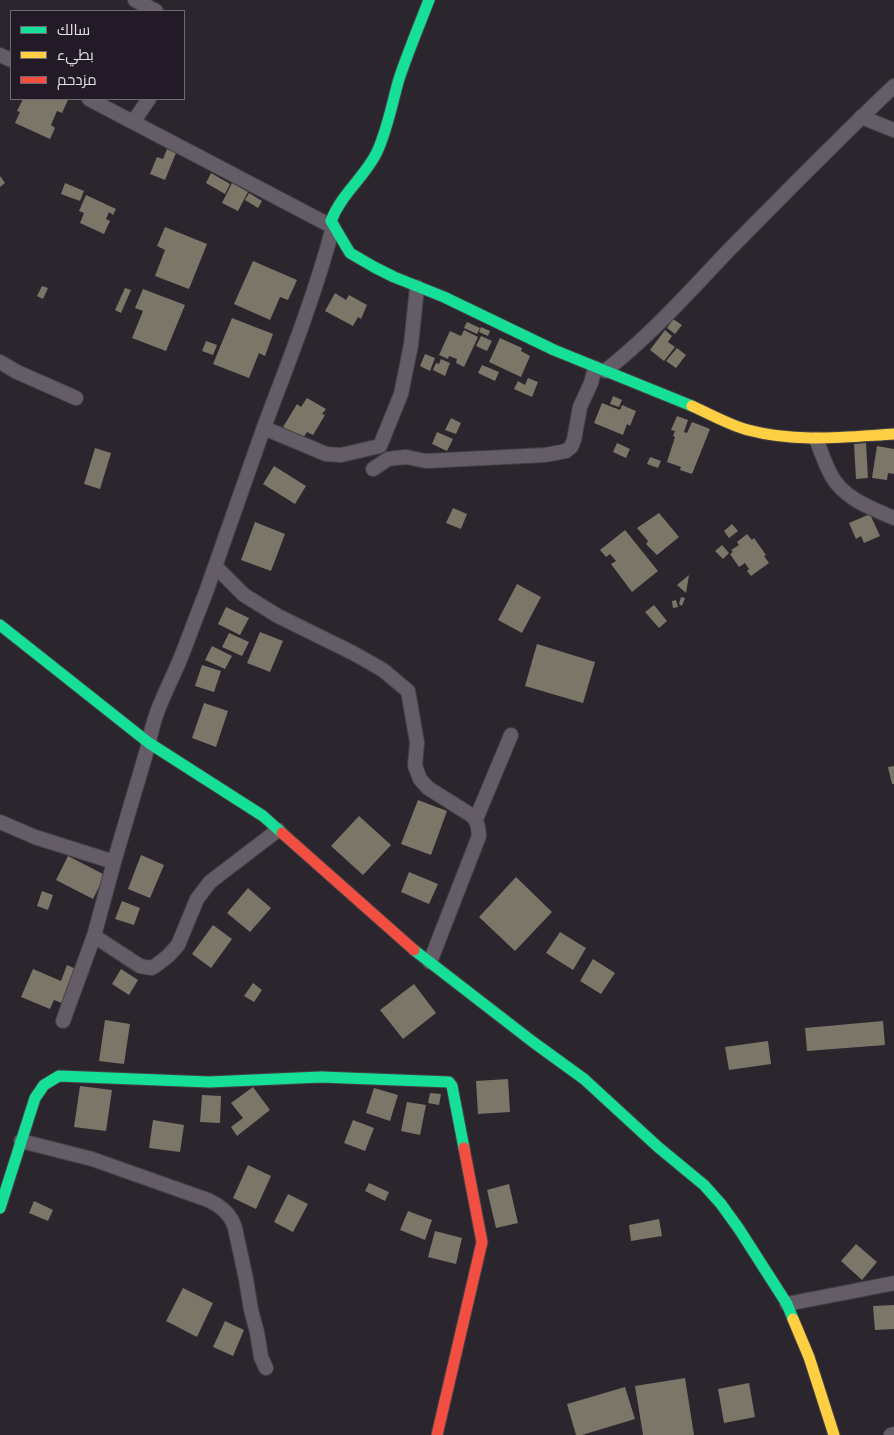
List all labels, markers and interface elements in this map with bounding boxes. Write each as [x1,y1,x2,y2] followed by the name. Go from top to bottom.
[10,10,185,100] legend
[57,18,90,41] text: سالك
[57,43,94,66] text: بطيء
[57,68,97,91] text: مزدحم

